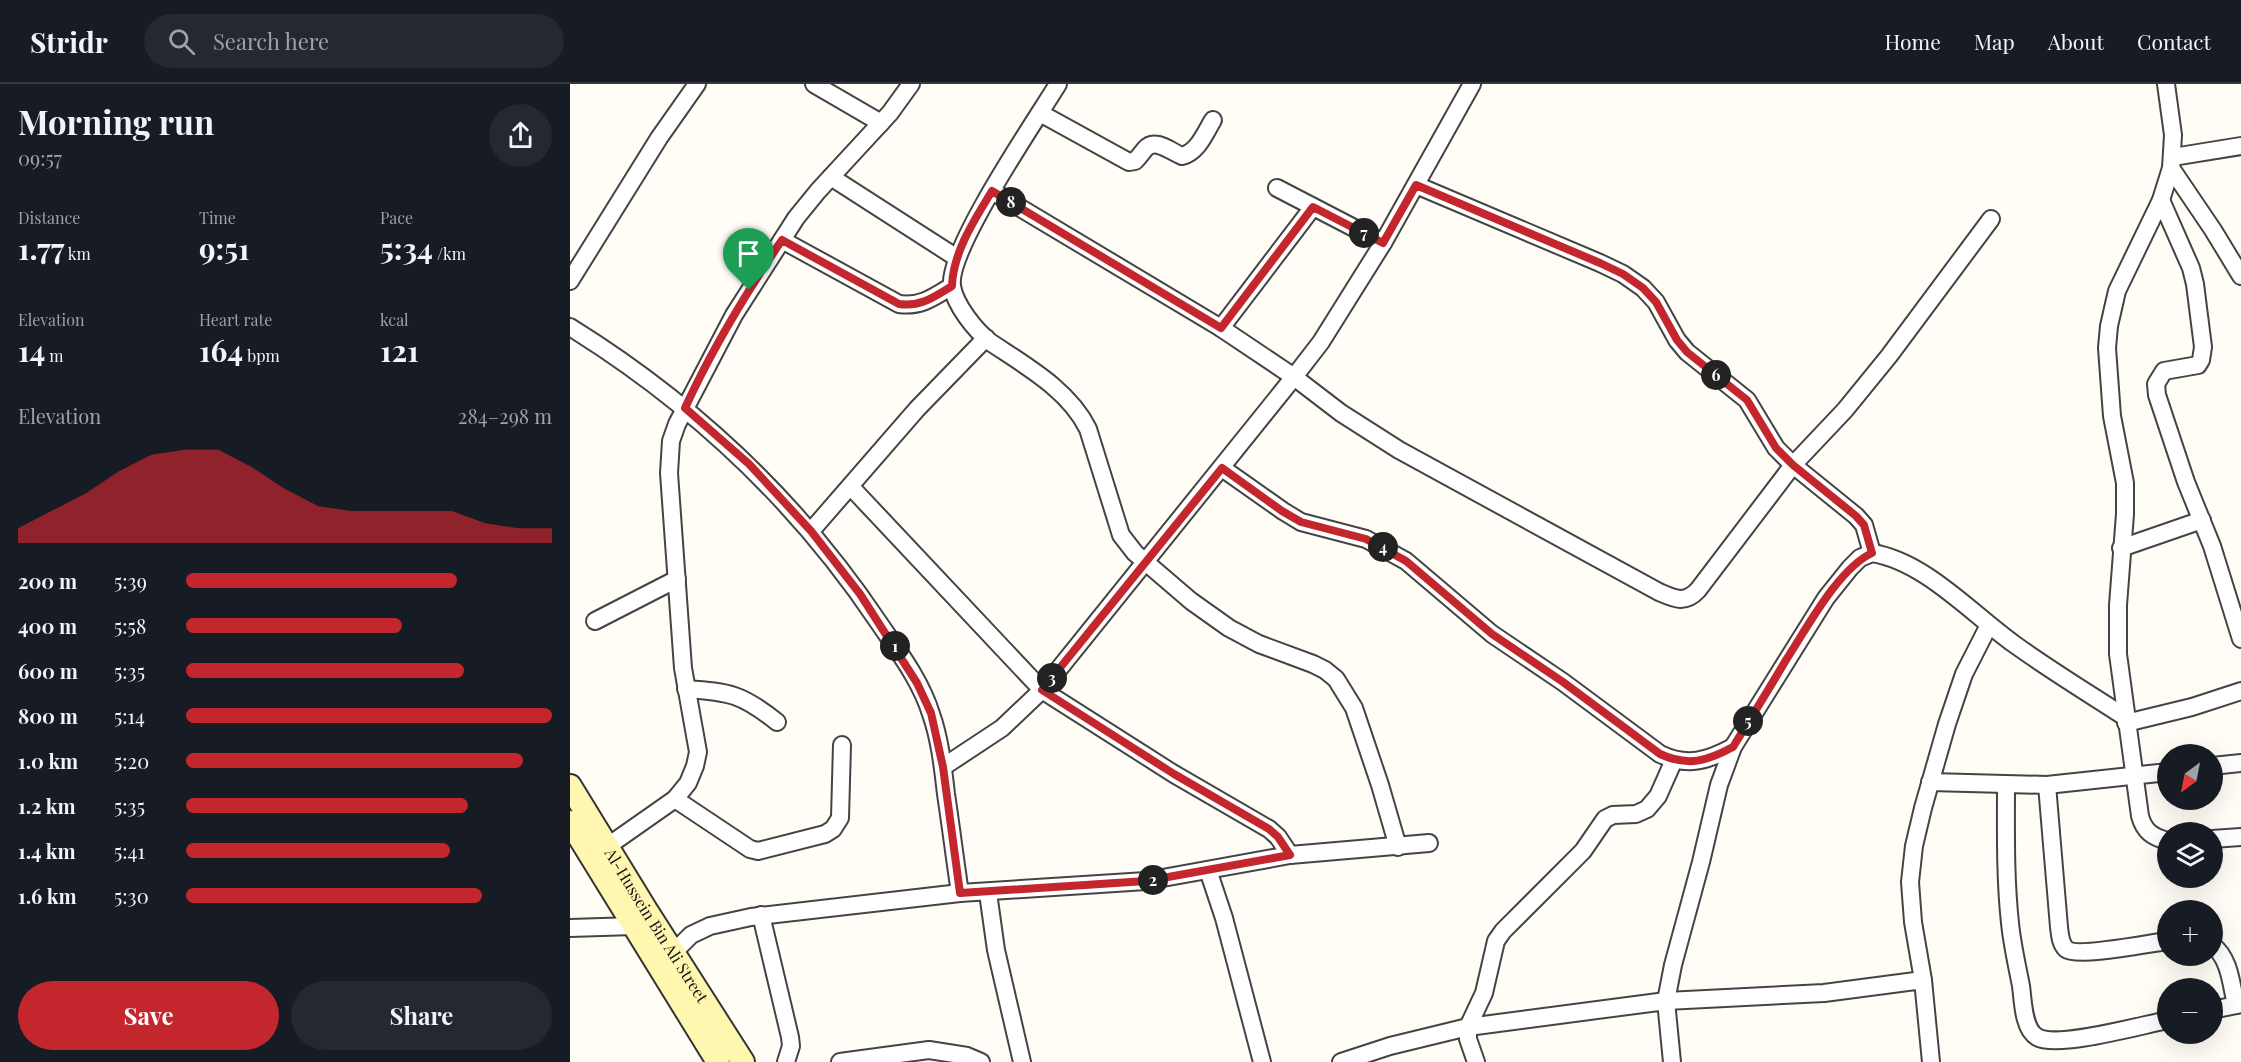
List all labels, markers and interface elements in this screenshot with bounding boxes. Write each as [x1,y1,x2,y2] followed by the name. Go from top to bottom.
[144,14,564,68] search box
[30,23,108,60] text: Stridr
[165,25,198,58] icon: search
[213,26,329,56] text: Search here
[1885,27,1941,55] text: Home
[1974,27,2015,55] text: Map
[2048,27,2104,55] text: About
[2137,27,2211,55] text: Contact
[18,99,214,143] text: Morning run
[489,104,552,167] button: share
[18,144,62,171] text: 09:57
[996,187,1026,217] pin: 8
[1007,191,1015,212] text: 8
[18,207,80,228] text: Distance
[199,207,236,228] text: Time
[380,207,413,228] text: Pace
[1349,218,1379,248] pin: 7
[1360,222,1368,243] text: 7
[18,228,64,268] text: 1.77
[199,228,250,268] text: 9:51
[380,228,433,268] text: 5:34
[723,228,774,290] pin
[732,237,765,270] icon: arrive
[64,243,91,264] text: km
[433,243,466,264] text: /km
[18,309,85,330] text: Elevation
[199,309,272,330] text: Heart rate
[380,309,409,330] text: kcal
[18,330,45,370] text: 14
[199,330,243,370] text: 164
[380,330,419,370] text: 121
[45,345,64,366] text: m
[243,345,280,366] text: bpm
[1701,360,1731,390] pin: 6
[1712,364,1720,385] text: 6
[18,402,101,429] text: Elevation
[458,402,552,429] text: 284–298 m
[1368,532,1398,562] pin: 4
[1379,536,1387,557] text: 4
[18,567,77,594] text: 200 m
[114,567,147,594] text: 5:39
[18,612,77,639] text: 400 m
[114,612,146,639] text: 5:58
[880,631,910,661] pin: 1
[892,635,898,656] text: 1
[18,657,78,684] text: 600 m
[114,657,145,684] text: 5:35
[1037,663,1067,693] pin: 3
[1048,667,1056,688] text: 3
[18,702,78,729] text: 800 m
[114,702,145,729] text: 5:14
[1733,706,1763,736] pin: 5
[1744,710,1752,731] text: 5
[2157,744,2223,810] north arrow
[2157,744,2223,1044] map controls
[18,747,78,774] text: 1.0 km
[114,747,149,774] text: 5:20
[18,792,76,819] text: 1.2 km
[114,792,145,819] text: 5:35
[2157,822,2223,888] button: layers
[18,837,76,864] text: 1.4 km
[114,837,145,864] text: 5:41
[600,843,713,1007] street label: Al-Hussein Bin Ali Street
[1138,865,1168,895] pin: 2
[1149,869,1157,890] text: 2
[18,882,77,909] text: 1.6 km
[114,882,149,909] text: 5:30
[2157,900,2223,966] button: +
[2157,978,2223,1044] button: −
[18,981,279,1050] button: Save
[291,981,552,1050] button: Share

